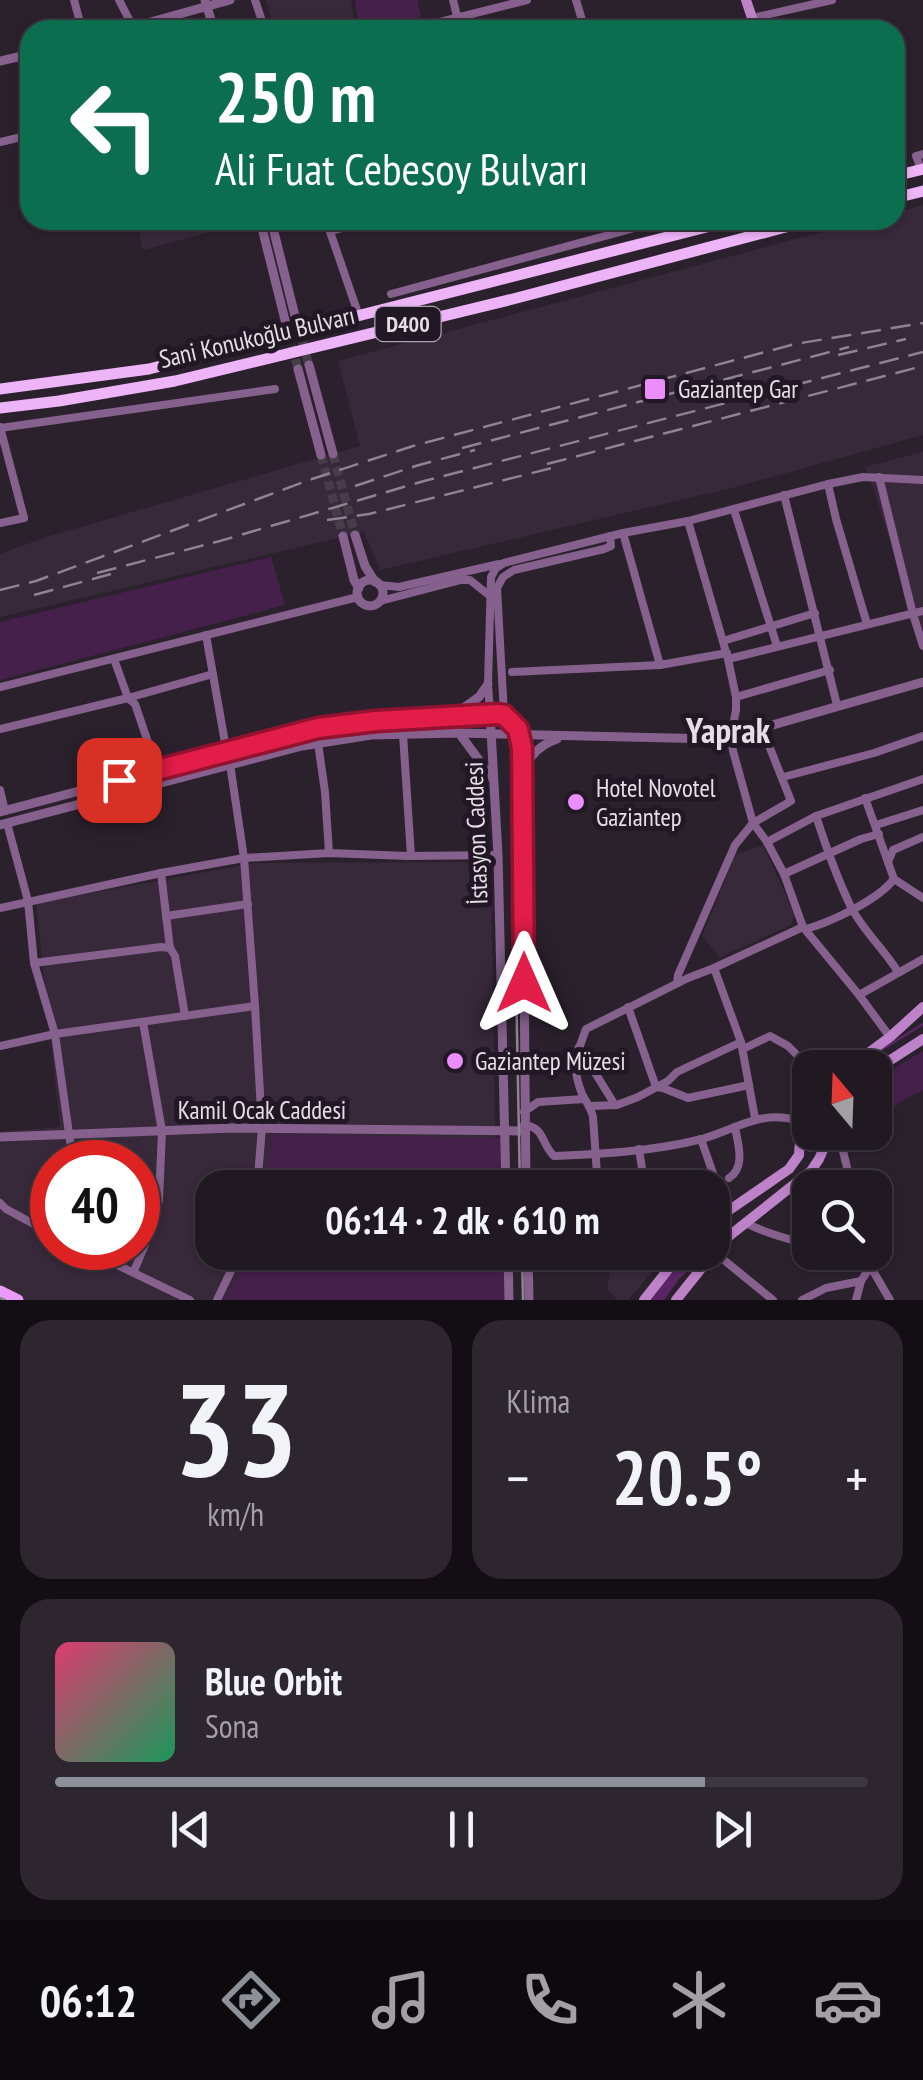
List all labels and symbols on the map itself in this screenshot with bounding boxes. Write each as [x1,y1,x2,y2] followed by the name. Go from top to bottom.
[156,299,358,375] street label: Sani Konukoğlu Bulvarı
[376,307,440,341] road number: D400
[678,373,798,405] place label: Gaziantep Gar
[642,376,668,402] marker: Gaziantep Gar
[685,707,771,753] district label: Yaprak
[77,738,162,823] pin
[458,761,494,905] street label: İstasyon Caddesi
[596,772,716,833] place label: Hotel Novotel Gaziantep
[565,791,587,813] marker: Hotel Novotel Gaziantep
[472,931,576,1035] position arrow
[475,1045,626,1077] place label: Gaziantep Müzesi
[444,1050,466,1072] marker: Gaziantep Müzesi
[792,1050,892,1150] north arrow
[178,1094,346,1126] street label: Kamil Ocak Caddesi
[30,1140,160,1270] speed limit sign: 40

